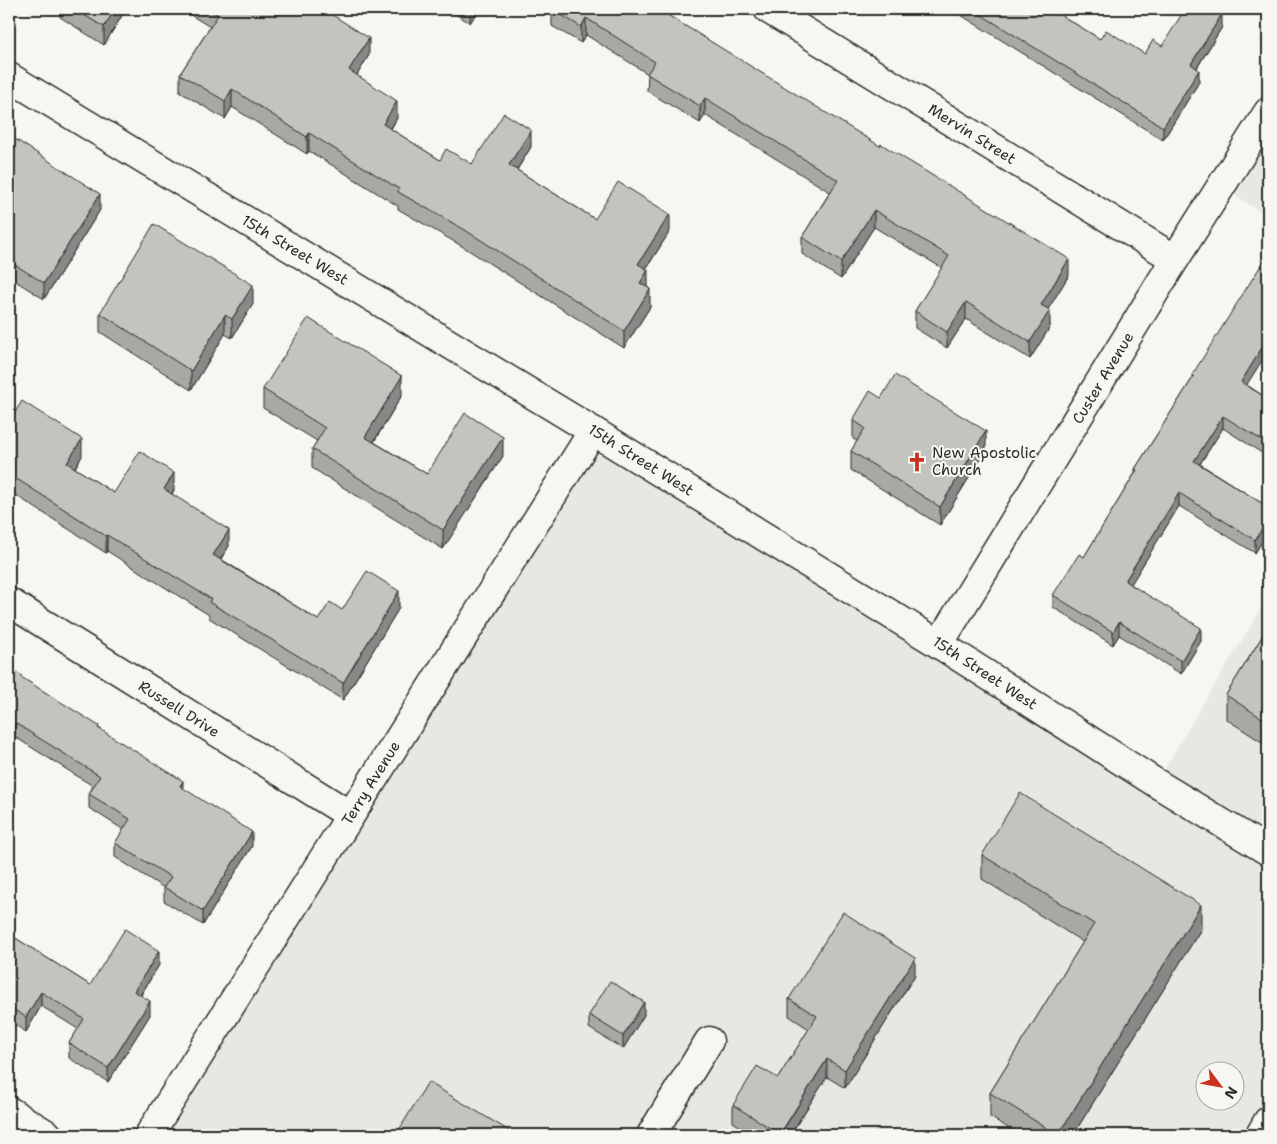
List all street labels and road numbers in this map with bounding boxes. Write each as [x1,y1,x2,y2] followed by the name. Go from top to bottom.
[924,99,1020,169] street label: Mervin Street
[238,210,352,290] street label: 15th Street West
[1068,328,1138,428] street label: Custer Avenue
[584,419,698,501] street label: 15th Street West
[929,632,1041,714] street label: 15th Street West
[135,676,223,742] street label: Russell Drive
[337,737,405,829] street label: Terry Avenue

